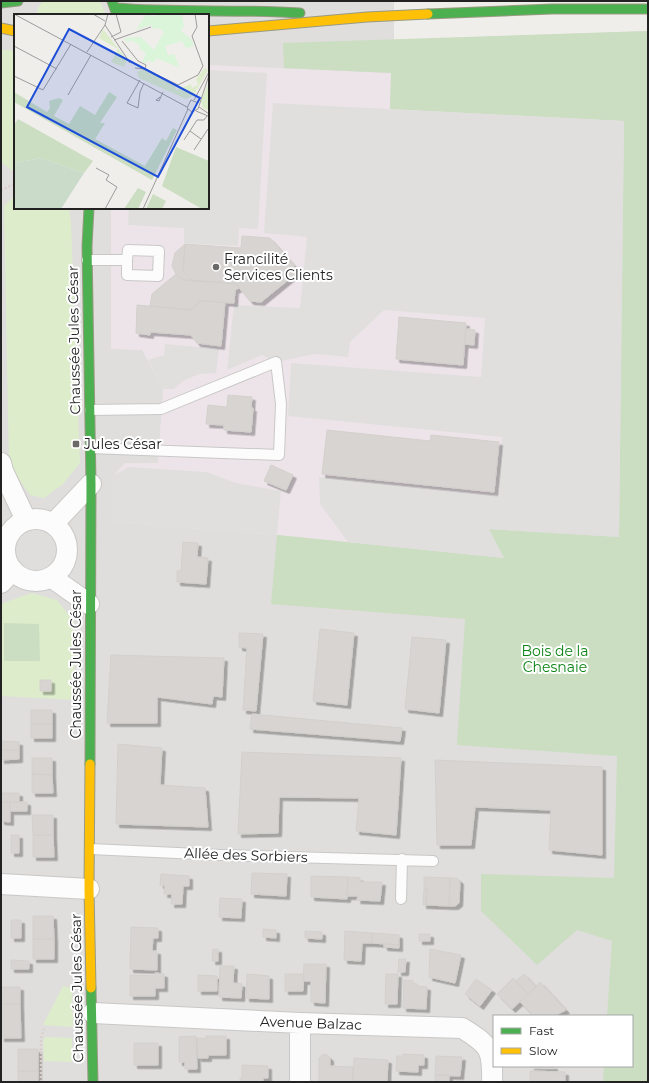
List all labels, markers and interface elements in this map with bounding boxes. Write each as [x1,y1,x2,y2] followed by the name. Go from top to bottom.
[14,14,209,209] inset map
[224,250,333,284] place label: Francilité Services Clients
[211,262,221,272] marker: Francilité Services Clients
[64,265,84,415] street label: Chaussée Jules César
[83,435,162,453] place label: Jules César
[71,439,81,449] marker: Jules César
[67,589,85,739] street label: Chaussée Jules César
[521,642,589,676] park label: Bois de la Chesnaie
[184,844,308,866] street label: Allée des Sorbiers
[67,913,87,1063] street label: Chaussée Jules César
[260,1012,363,1034] street label: Avenue Balzac
[493,1015,633,1067] legend
[529,1023,554,1038] text: Fast
[529,1043,558,1058] text: Slow

